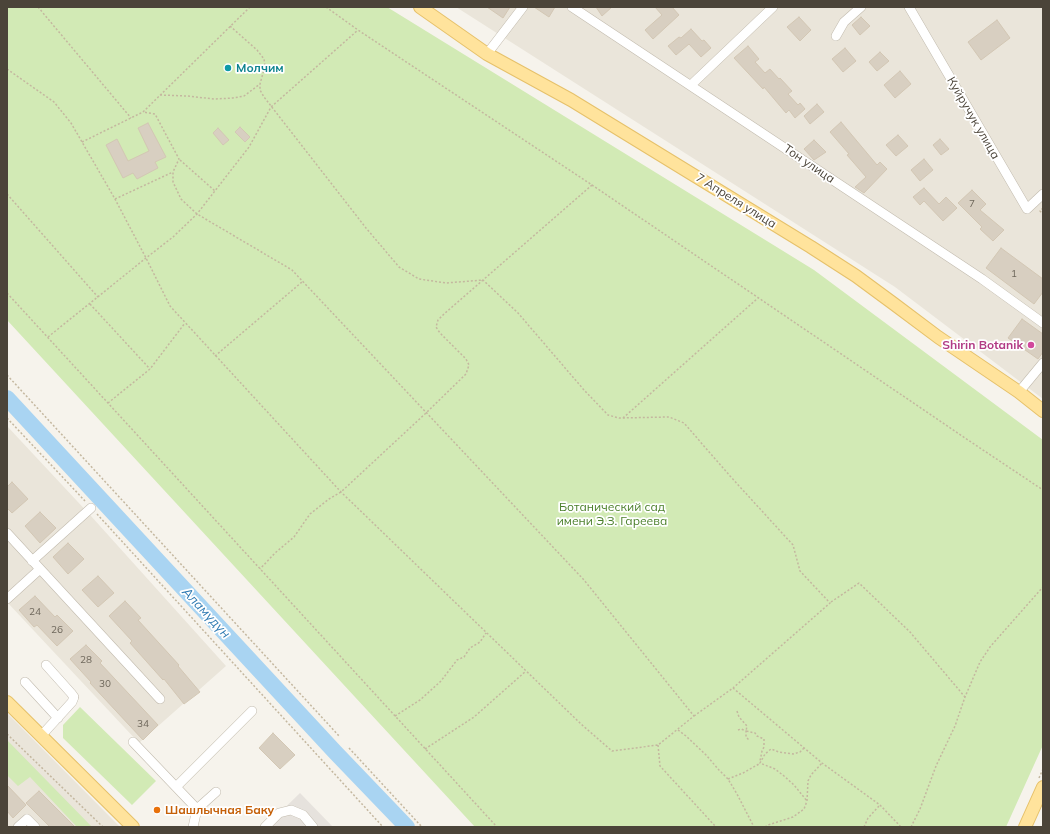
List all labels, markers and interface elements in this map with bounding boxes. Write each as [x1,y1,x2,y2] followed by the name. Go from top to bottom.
[236,61,284,75] place label: Молчим
[223,63,233,73] marker: Молчим
[944,74,1002,162] street label: Куйручук улица
[781,142,837,186] street label: Тон улица
[693,171,779,231] street label: 7 Апреля улица
[969,198,975,210] house number: 7
[1011,268,1017,280] house number: 1
[942,338,1023,352] place label: Shirin Botanik
[1026,340,1036,350] marker: Shirin Botanik
[557,500,667,528] park label: Ботанический сад имени Э.З. Гареева
[179,585,233,641] water label: Аламүдүн
[29,606,41,618] house number: 24
[51,624,63,636] house number: 26
[80,654,92,666] house number: 28
[99,678,111,690] house number: 30
[137,718,149,730] house number: 34
[165,803,274,817] place label: Шашлычная Баку
[152,805,162,815] marker: Шашлычная Баку

